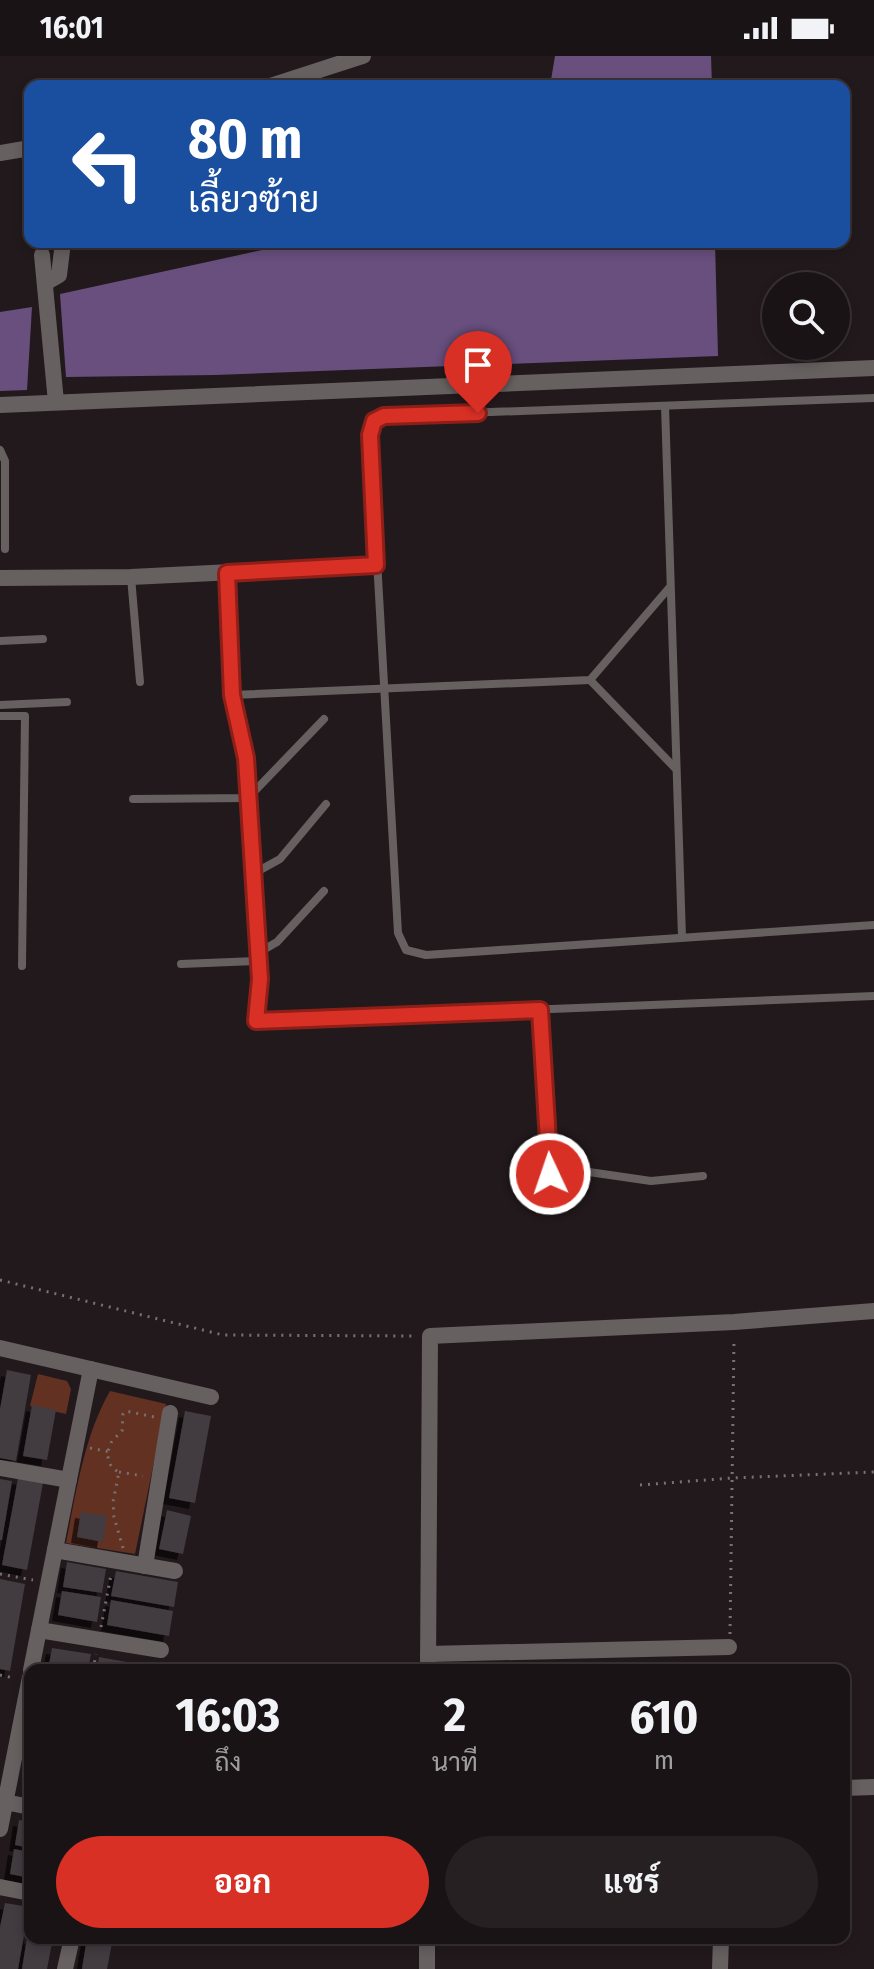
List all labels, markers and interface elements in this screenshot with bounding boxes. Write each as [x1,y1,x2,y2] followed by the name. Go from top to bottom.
[40,10,104,46] text: 16:01
[188,106,303,173] text: 80 m
[56,112,160,216] icon: left
[188,178,319,222] text: เลี้ยวซ้าย
[762,272,850,360] map controls
[762,272,850,360] button: search
[444,331,512,413] pin
[456,343,500,387] icon: arrive
[508,1132,592,1216] position arrow
[175,1686,280,1744] text: 16:03
[444,1686,466,1744] text: 2
[629,1688,699,1746] text: 610
[654,1745,674,1776] text: m
[214,1747,241,1778] text: ถึง
[432,1747,478,1778] text: นาที
[56,1836,429,1928] button: ออก
[445,1836,818,1928] button: แชร์

